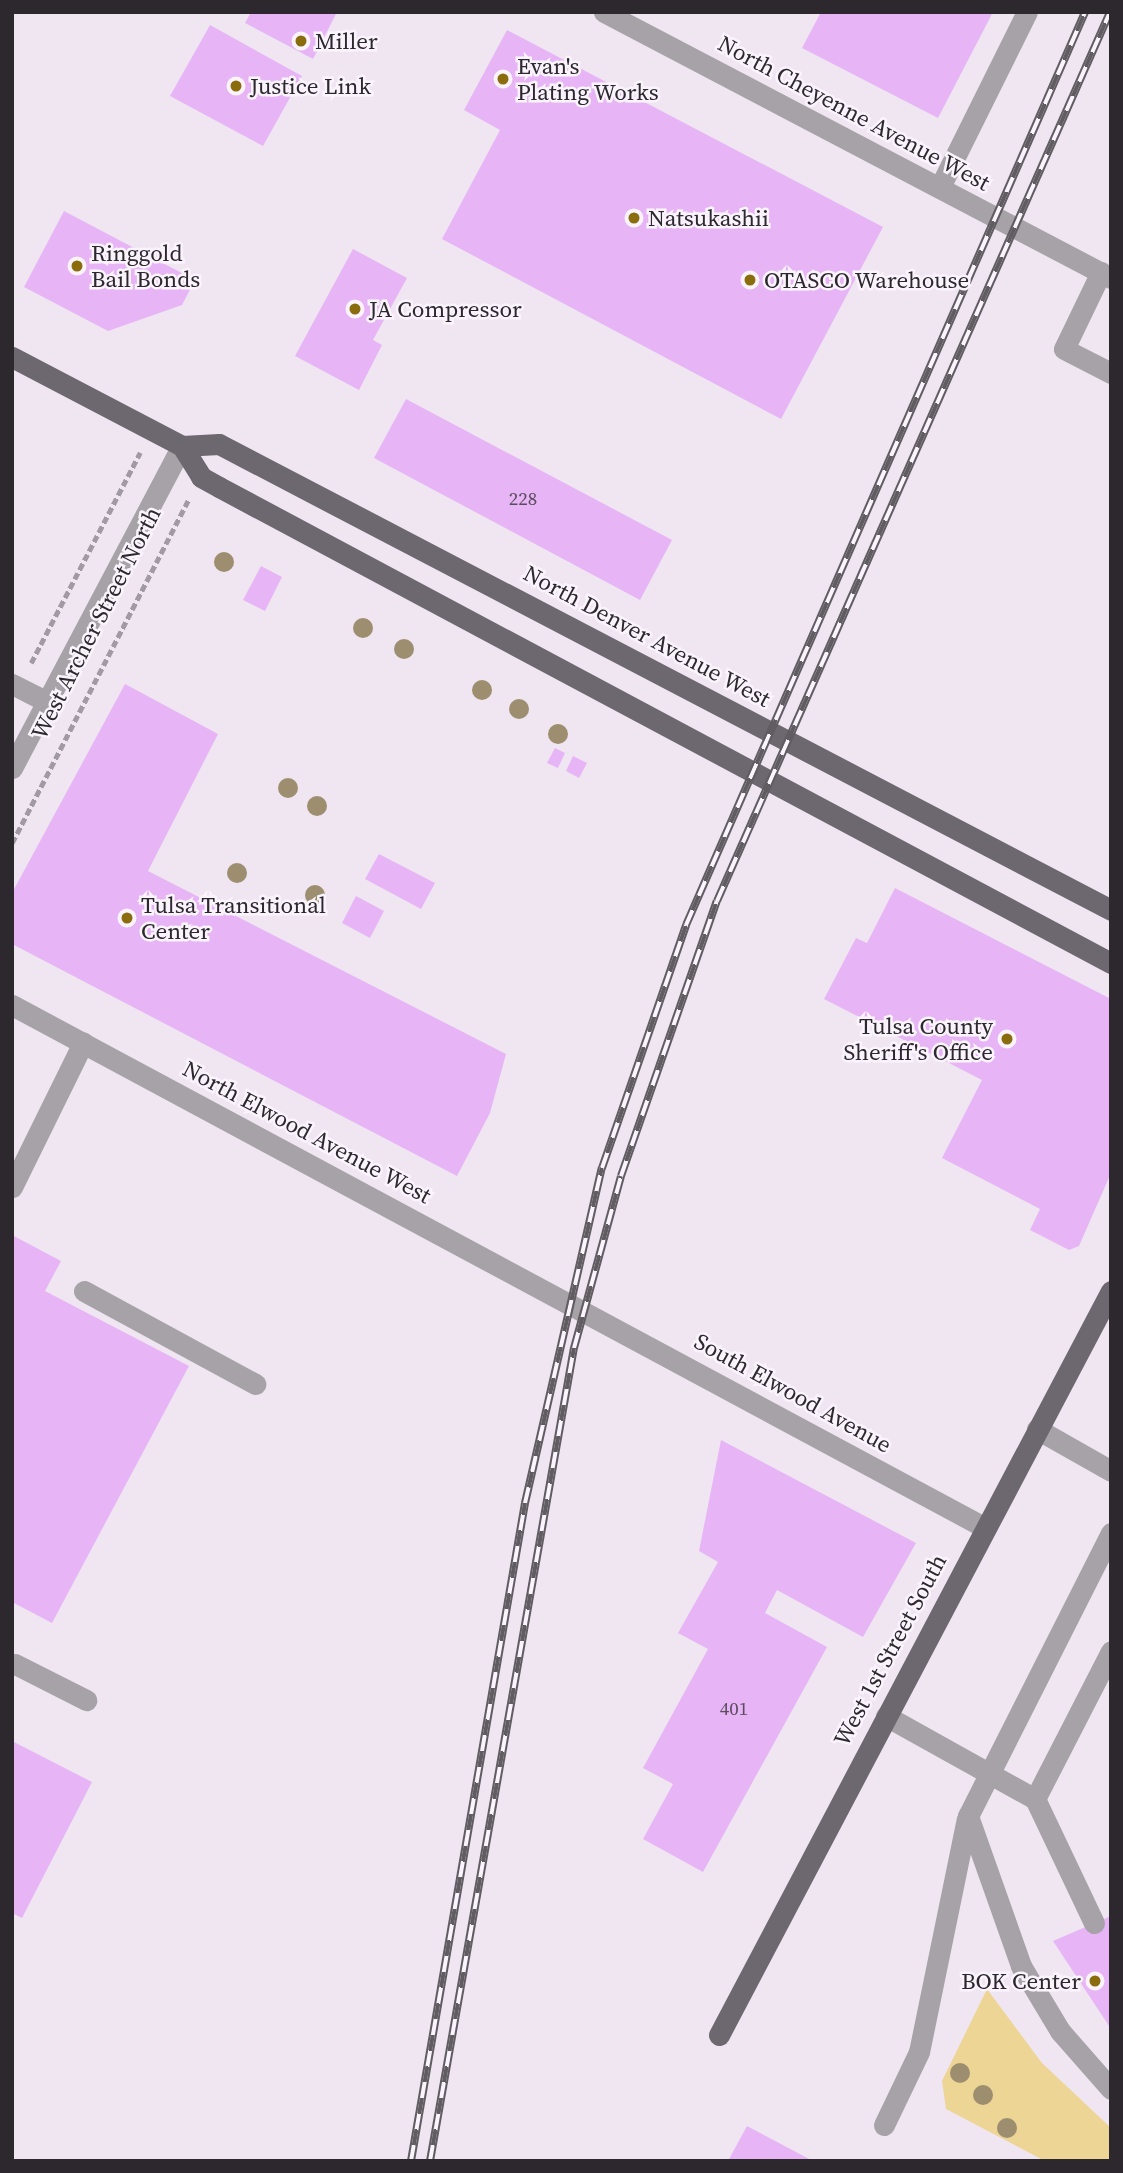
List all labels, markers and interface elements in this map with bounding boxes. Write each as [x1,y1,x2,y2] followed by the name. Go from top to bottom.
[315,27,378,55] place label: Miller
[713,29,995,197] street label: North Cheyenne Avenue West
[293,33,309,49] marker: Miller
[517,52,659,106] place label: Evan's Plating Works
[495,71,511,87] marker: Evan's Plating Works
[250,72,371,100] place label: Justice Link
[228,78,244,94] marker: Justice Link
[648,204,769,232] place label: Natsukashii
[626,210,642,226] marker: Natsukashii
[91,239,200,293] place label: Ringgold Bail Bonds
[69,258,85,274] marker: Ringgold Bail Bonds
[764,266,970,294] place label: OTASCO Warehouse
[742,272,758,288] marker: OTASCO Warehouse
[369,295,522,323] place label: JA Compressor
[347,301,363,317] marker: JA Compressor
[509,488,537,510] house number: 228
[25,502,167,744] street label: West Archer Street North
[519,559,775,713] street label: North Denver Avenue West
[141,891,326,945] place label: Tulsa Transitional Center
[119,910,135,926] marker: Tulsa Transitional Center
[844,1012,993,1066] place label: Tulsa County Sheriff's Office
[999,1031,1015,1047] marker: Tulsa County Sheriff's Office
[178,1055,436,1209] street label: North Elwood Avenue West
[690,1327,896,1459] street label: South Elwood Avenue
[828,1549,952,1751] street label: West 1st Street South
[720,1698,748,1720] house number: 401
[961,1967,1081,1995] place label: BOK Center
[1087,1973,1103,1989] marker: BOK Center

